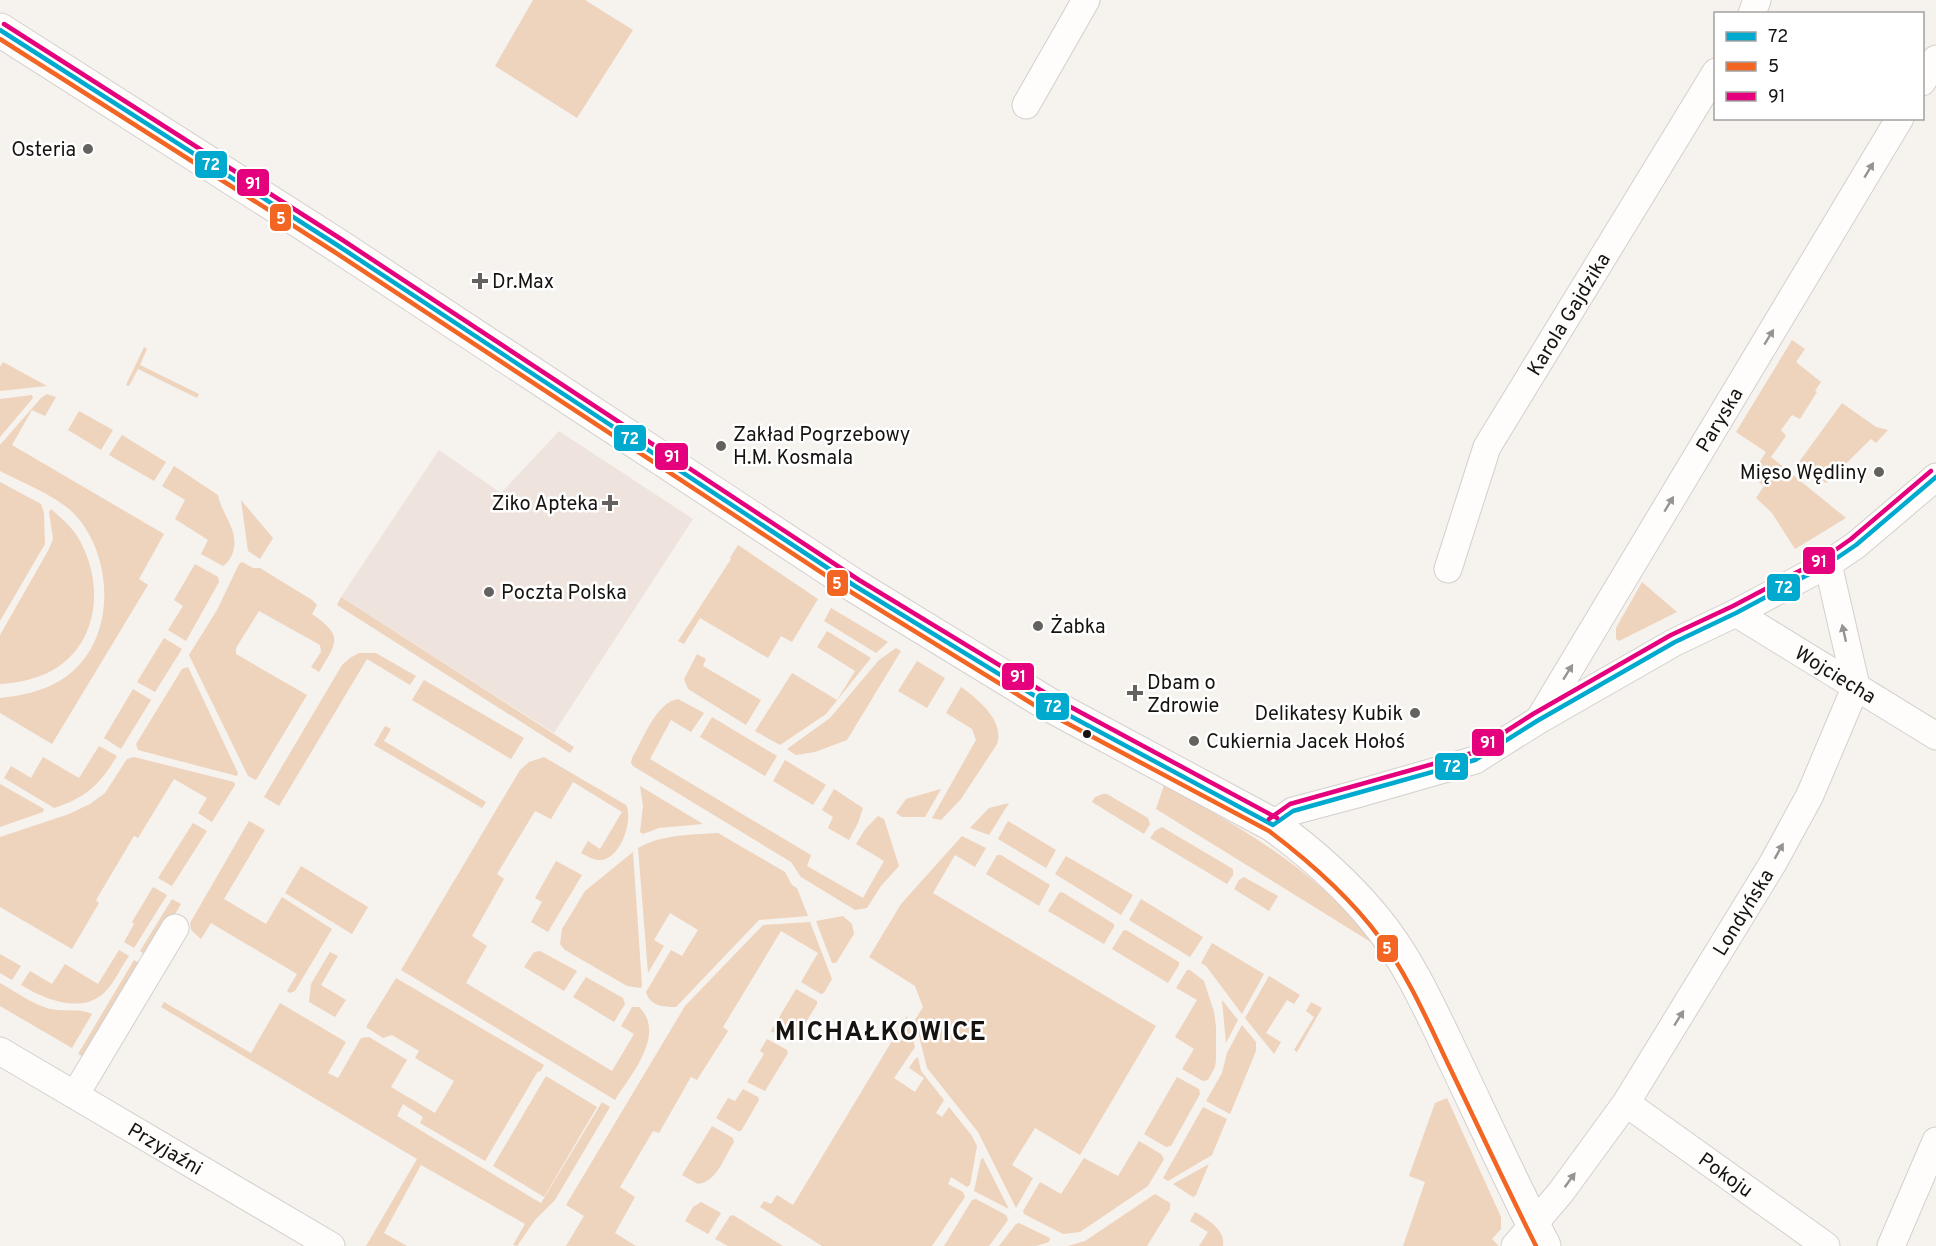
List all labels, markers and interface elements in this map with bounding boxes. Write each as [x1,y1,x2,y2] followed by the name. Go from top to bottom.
[1714,12,1924,120] legend
[1768,26,1788,49] text: 72
[1768,56,1779,79] text: 5
[1768,86,1785,109] text: 91
[11,138,76,164] place label: Osteria
[81,142,95,156] marker: Osteria
[194,150,228,179] line badge: 72
[202,156,220,176] text: 72
[1864,162,1875,178] one-way arrow
[236,168,270,197] line badge: 91
[245,175,261,195] text: 91
[269,203,292,232] line badge: 5
[276,210,286,230] text: 5
[1522,249,1617,381] street label: Karola Gajdzika
[492,270,554,296] place label: Dr.Max
[473,274,487,288] marker: Dr.Max
[1764,328,1774,345] one-way arrow
[1691,383,1750,458] street label: Paryska
[733,423,910,472] place label: Zakład Pogrzebowy H.M. Kosmala
[613,424,647,452] line badge: 72
[621,430,639,450] text: 72
[714,439,728,453] marker: Zakład Pogrzebowy H.M. Kosmala
[654,442,689,471] line badge: 91
[664,448,680,468] text: 91
[1740,461,1867,487] place label: Mięso Wędliny
[1872,465,1886,479] marker: Mięso Wędliny
[491,492,598,518] place label: Ziko Apteka
[603,496,617,510] marker: Ziko Apteka
[1663,496,1674,512] one-way arrow
[1802,546,1836,575] line badge: 91
[1811,553,1827,573] text: 91
[826,569,849,597] line badge: 5
[1766,573,1801,602] line badge: 72
[832,575,842,595] text: 5
[1775,579,1793,599] text: 72
[501,581,627,607] place label: Poczta Polska
[482,585,496,599] marker: Poczta Polska
[1050,614,1105,641] place label: Żabka
[1031,619,1045,633] marker: Żabka
[1838,624,1848,642] one-way arrow
[1789,641,1880,711] street label: Wojciecha
[1001,662,1035,691] line badge: 91
[1563,664,1574,680] one-way arrow
[1010,668,1026,688] text: 91
[1147,671,1219,720] place label: Dbam o Zdrowie
[1128,686,1142,700] marker: Dbam o Zdrowie
[1035,692,1070,721] line badge: 72
[1044,698,1062,718] text: 72
[1255,702,1403,728] place label: Delikatesy Kubik
[1408,706,1422,720] marker: Delikatesy Kubik
[1081,728,1093,740] unlabelled marker
[1471,728,1505,757] line badge: 91
[1206,730,1405,756] place label: Cukiernia Jacek Hołoś
[1187,734,1201,748] marker: Cukiernia Jacek Hołoś
[1480,734,1496,754] text: 91
[1434,752,1469,781] line badge: 72
[1443,758,1461,778] text: 72
[1774,842,1784,859] one-way arrow
[1708,865,1781,961] street label: Londyńska
[1376,934,1399,963] line badge: 5
[1382,940,1392,960] text: 5
[1673,1010,1684,1026] one-way arrow
[775,1017,987,1050] district label: MICHAŁKOWICE
[122,1118,207,1182] street label: Przyjaźni
[1692,1148,1757,1205] street label: Pokoju
[1564,1172,1576,1188] one-way arrow

